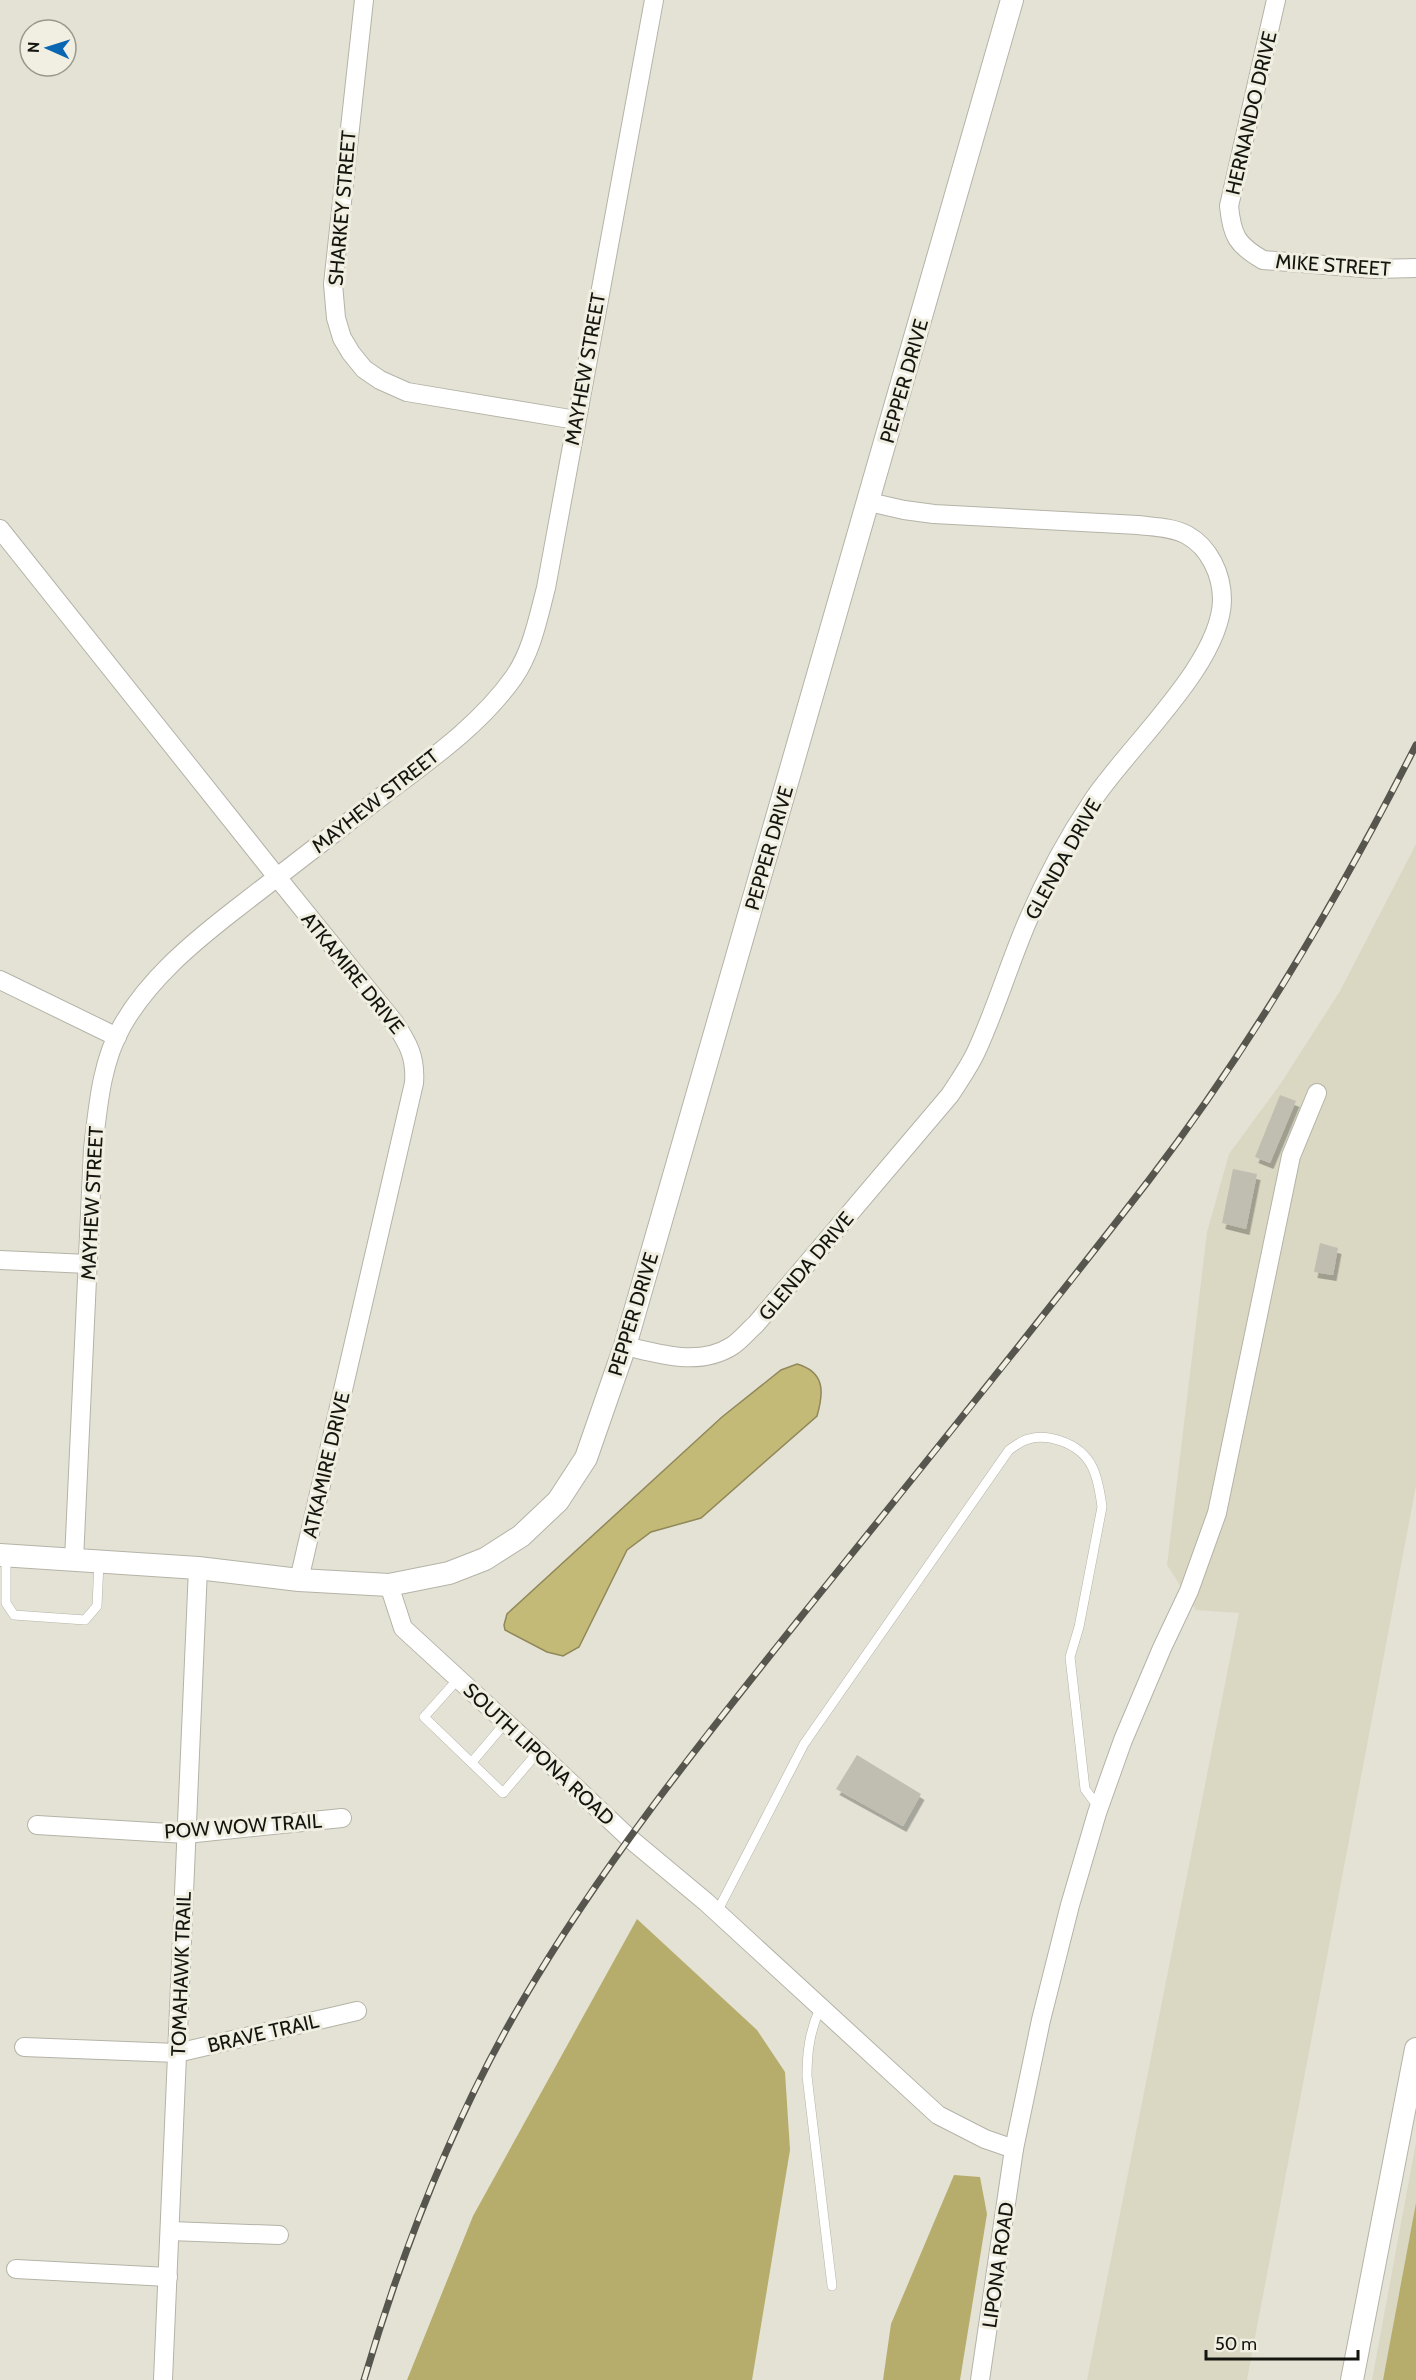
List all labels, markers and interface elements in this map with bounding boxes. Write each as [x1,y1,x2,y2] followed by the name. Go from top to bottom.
[18,18,78,78] north arrow
[1221,29,1281,197] street label: HERNANDO DRIVE
[24,41,43,53] text: N
[323,129,361,287] street label: SHARKEY STREET
[1275,249,1392,281] street label: MIKE STREET
[560,291,610,447] street label: MAYHEW STREET
[875,316,933,446] street label: PEPPER DRIVE
[307,744,444,858] street label: MAYHEW STREET
[740,783,798,913] street label: PEPPER DRIVE
[1020,794,1106,924] street label: GLENDA DRIVE
[297,907,409,1039] street label: ATKAMIRE DRIVE
[76,1125,108,1281] street label: MAYHEW STREET
[754,1207,858,1325] street label: GLENDA DRIVE
[603,1249,663,1379] street label: PEPPER DRIVE
[298,1390,354,1540] street label: ATKAMIRE DRIVE
[458,1678,620,1830] street label: SOUTH LIPONA ROAD
[164,1809,322,1843] street label: POW WOW TRAIL
[166,1891,196,2057] street label: TOMAHAWK TRAIL
[205,2009,321,2057] street label: BRAVE TRAIL
[977,2200,1019,2330] street label: LIPONA ROAD
[1206,2323,1358,2361] scale bar
[1215,2333,1257,2355] text: 50 m

